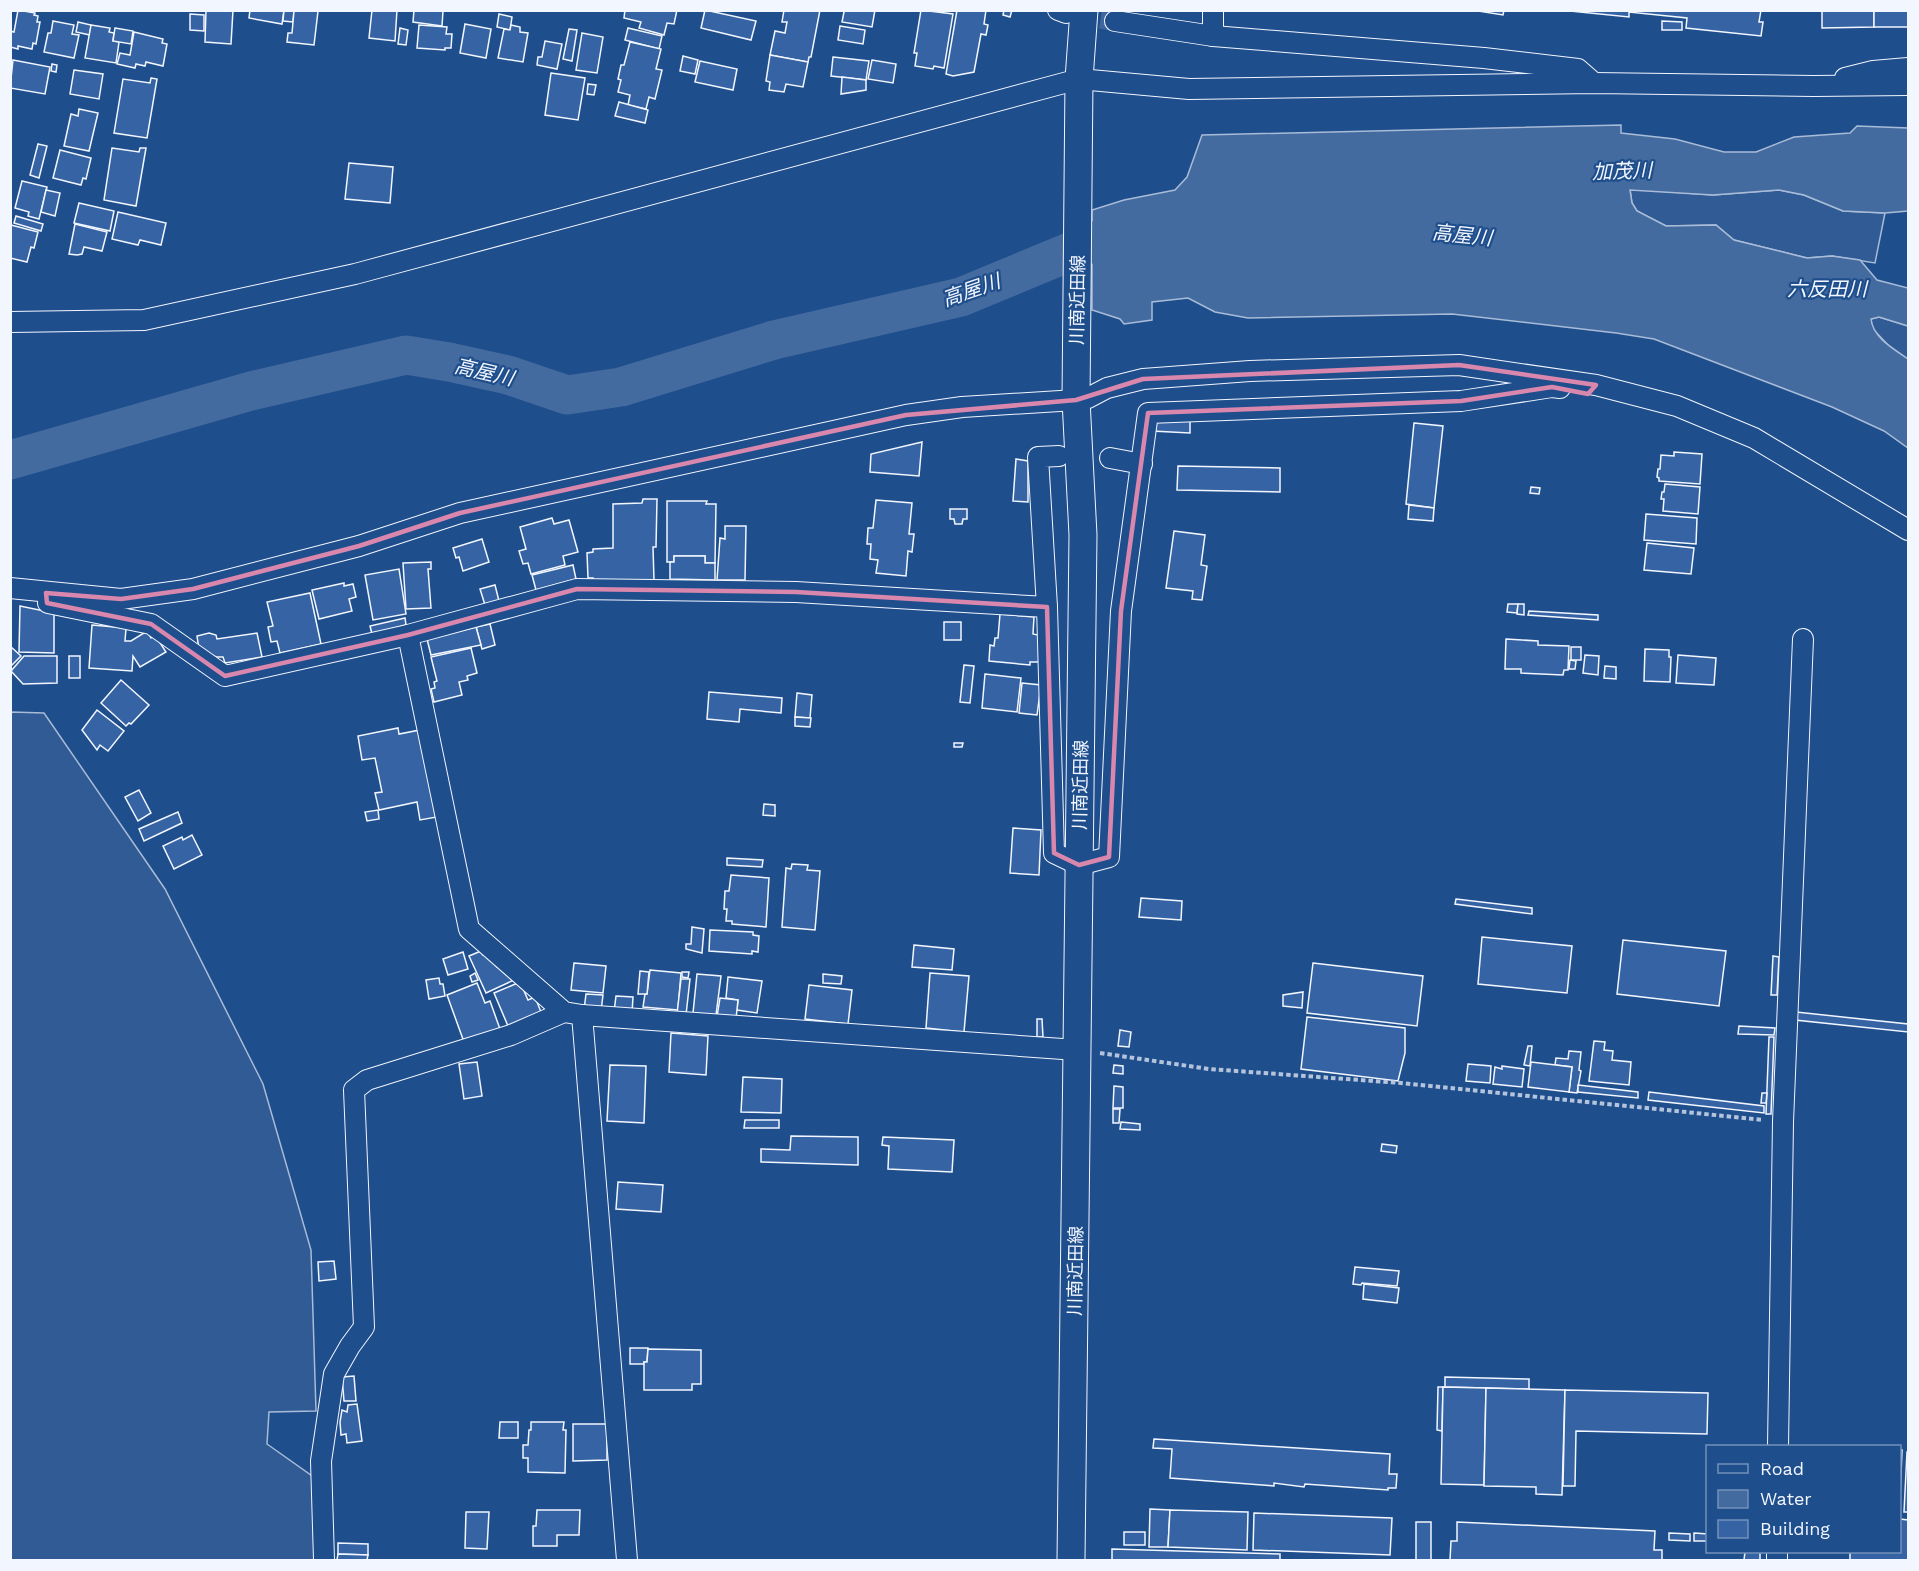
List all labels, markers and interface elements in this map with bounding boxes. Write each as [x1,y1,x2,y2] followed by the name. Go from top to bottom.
[1592,158,1654,184] water label: 加茂川
[1431,220,1495,250] water label: 高屋川
[1066,255,1088,345] street label: 川南近田線
[939,268,1005,311] water label: 高屋川
[1787,277,1869,301] water label: 六反田川
[452,354,518,391] water label: 高屋川
[1069,740,1091,830] street label: 川南近田線
[1064,1226,1086,1316] street label: 川南近田線
[1706,1445,1901,1553] legend
[1760,1458,1804,1479] text: Road
[1760,1488,1812,1509] text: Water
[1760,1518,1830,1539] text: Building

